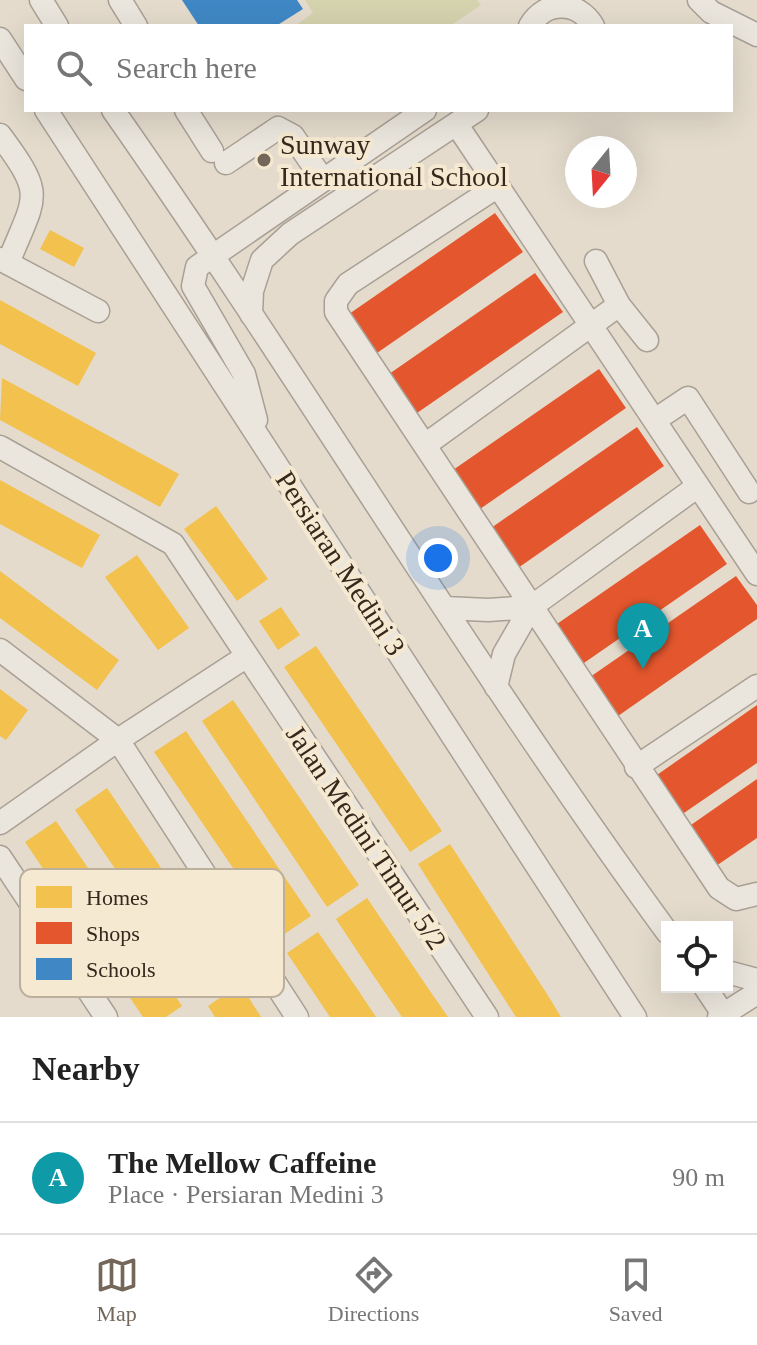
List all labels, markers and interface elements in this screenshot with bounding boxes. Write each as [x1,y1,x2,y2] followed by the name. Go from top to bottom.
[24,24,733,112] search box
[52,46,96,90] icon: search
[116,51,257,84] text: Search here
[280,129,508,192] place label: Sunway International School
[565,136,637,208] north arrow
[255,151,273,169] marker: Sunway International School
[270,465,412,661] street label: Persiaran Medini 3
[418,538,458,578] your location
[617,603,669,669] pin: A
[280,719,453,955] street label: Jalan Medini Timur 5/2
[20,869,284,997] legend
[86,885,148,910] text: Homes
[86,921,140,946] text: Shops
[661,921,733,993] map controls
[661,921,733,993] button: locate
[86,957,156,982] text: Schools
[32,1050,140,1087] text: Nearby
[108,1146,376,1179] text: The Mellow Caffeine
[49,1163,67,1192] text: A
[672,1163,725,1192] text: 90 m
[108,1180,384,1209] text: Place · Persiaran Medini 3
[95,1253,139,1327] tab: Map
[328,1253,419,1327] tab: Directions
[609,1253,662,1327] tab: Saved

